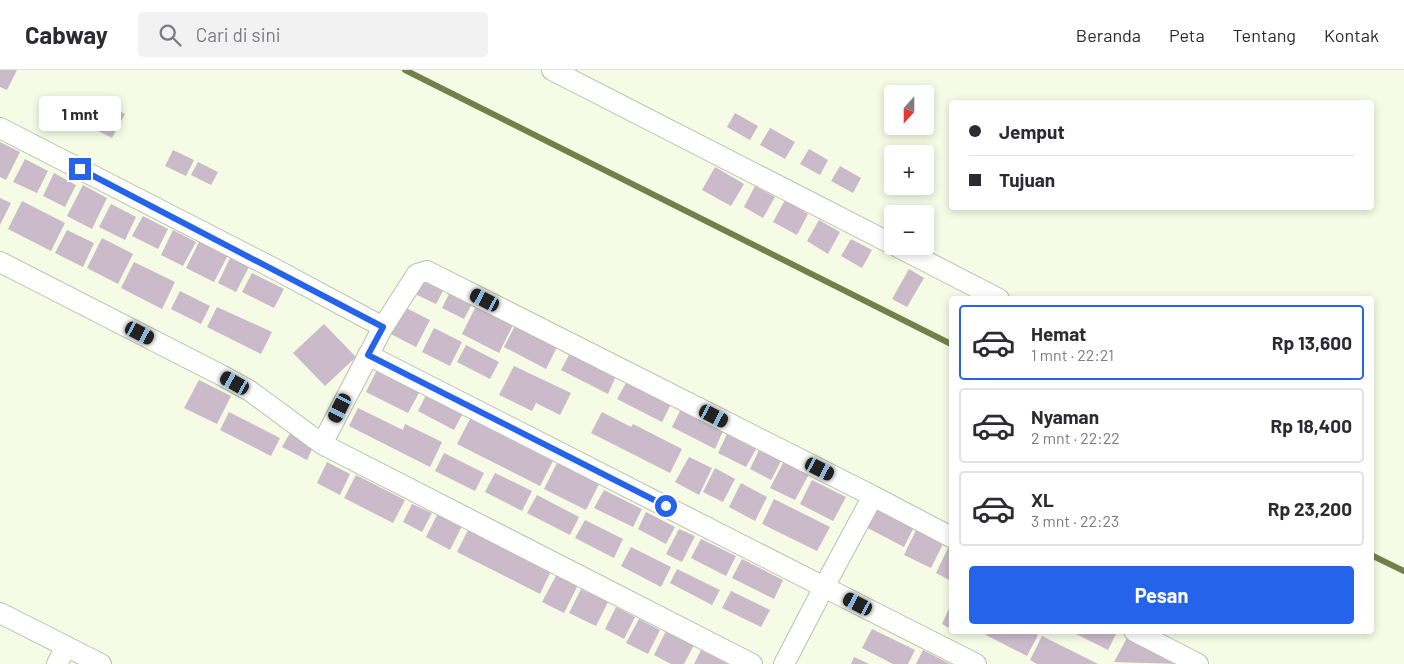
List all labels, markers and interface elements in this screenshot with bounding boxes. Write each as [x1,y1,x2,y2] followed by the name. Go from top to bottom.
[138,12,488,57] search box
[25,20,108,49] text: Cabway
[156,21,184,49] icon: search
[196,23,281,46] text: Cari di sini
[1076,24,1141,46] text: Beranda
[1169,24,1205,46] text: Peta
[1233,24,1296,46] text: Tentang
[1324,24,1379,46] text: Kontak
[884,85,934,135] north arrow
[884,85,934,255] map controls
[39,97,121,132] callout: 1 mnt
[61,104,99,123] text: 1 mnt
[999,120,1065,143] text: Jemput
[884,145,934,195] button: +
[69,158,91,180] route end
[999,168,1055,191] text: Tujuan
[884,205,934,255] button: −
[468,287,501,313] car
[123,320,156,346] car
[971,320,1016,365] icon: car
[1031,322,1086,345] text: Hemat
[1272,331,1352,354] text: Rp 13,600
[1031,345,1114,364] text: 1 mnt · 22:21
[218,369,251,397] car
[326,391,353,425] car
[697,403,730,429] car
[971,403,1016,448] icon: car
[1031,405,1099,428] text: Nyaman
[1271,414,1352,437] text: Rp 18,400
[1031,428,1120,447] text: 2 mnt · 22:22
[803,456,836,482] car
[971,486,1016,531] icon: car
[1031,488,1054,511] text: XL
[655,495,677,517] route start
[1268,497,1352,520] text: Rp 23,200
[1031,511,1119,530] text: 3 mnt · 22:23
[969,566,1354,624] button: Pesan
[841,591,874,617] car

